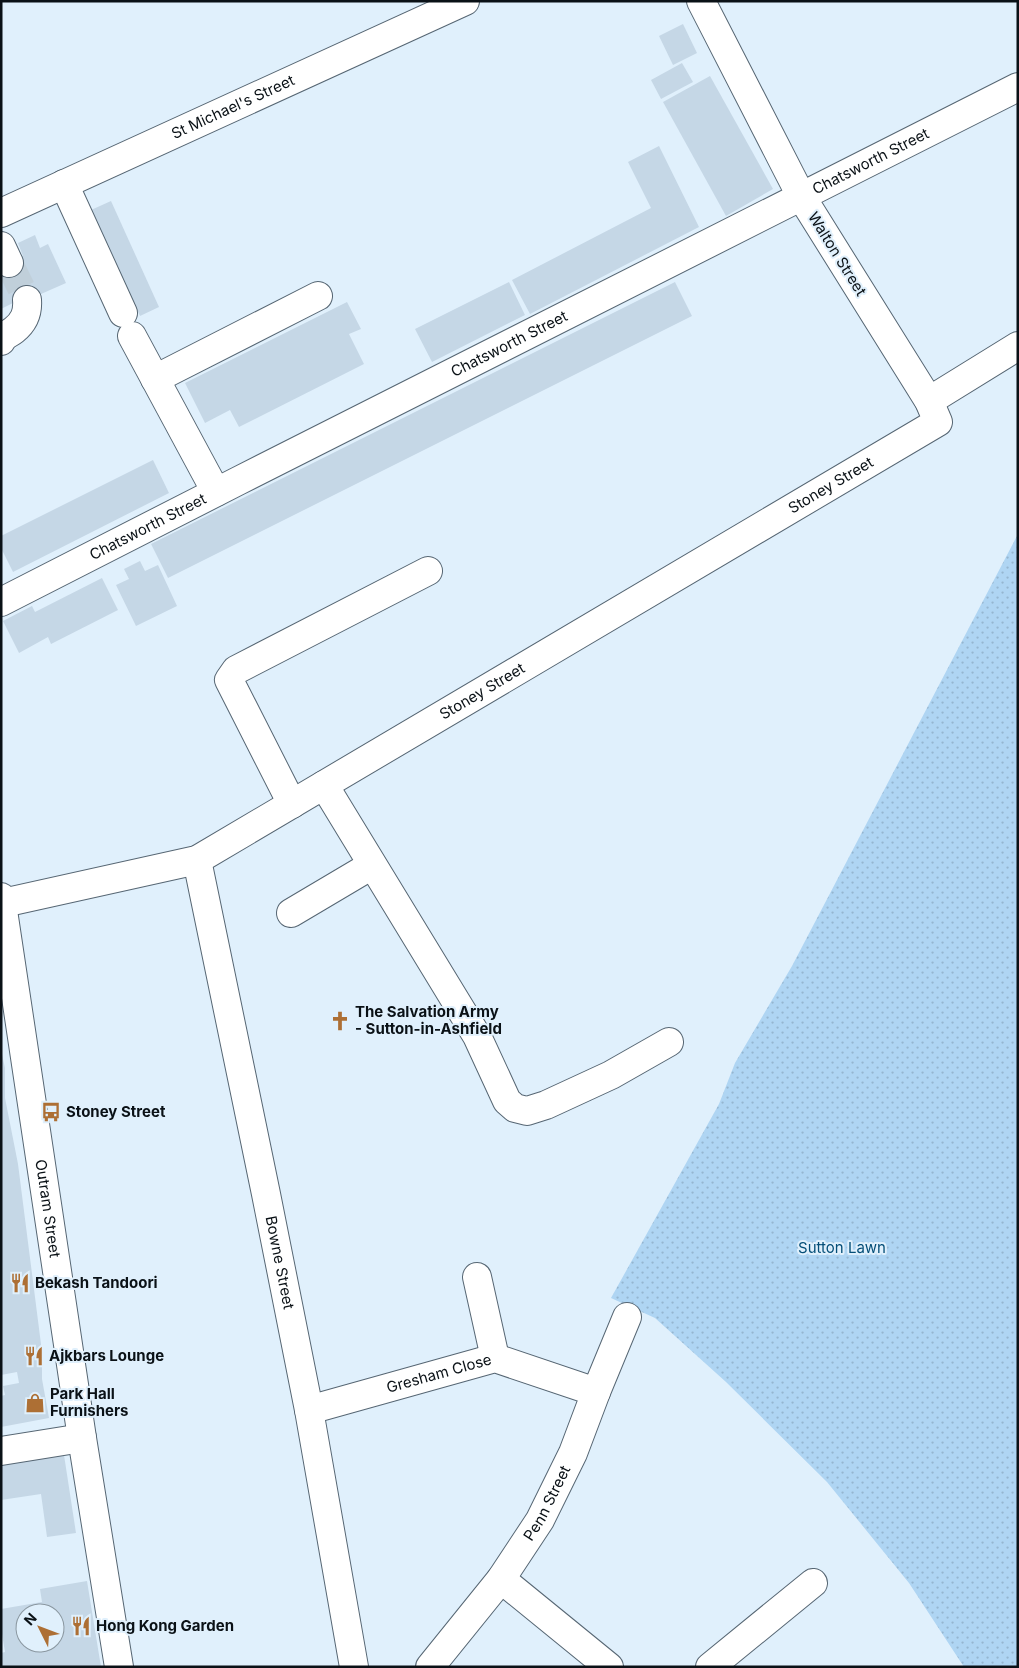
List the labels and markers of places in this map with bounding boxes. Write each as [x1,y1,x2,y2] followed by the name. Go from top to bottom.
[355,1002,502,1038] place label: The Salvation Army - Sutton-in-Ashfield
[329,1010,351,1032] church icon: The Salvation Army - Sutton-in-Ashfield
[40,1101,62,1123] bus stop icon: Stoney Street
[66,1102,166,1121] place label: Stoney Street
[9,1272,31,1294] restaurant icon: Bekash Tandoori
[35,1273,158,1292] place label: Bekash Tandoori
[23,1345,45,1367] restaurant icon: Ajkbars Lounge
[49,1346,164,1365] place label: Ajkbars Lounge
[50,1384,128,1420] place label: Park Hall Furnishers
[24,1392,46,1414] shop icon: Park Hall Furnishers
[70,1615,92,1637] restaurant icon: Hong Kong Garden
[96,1616,234,1635] place label: Hong Kong Garden

